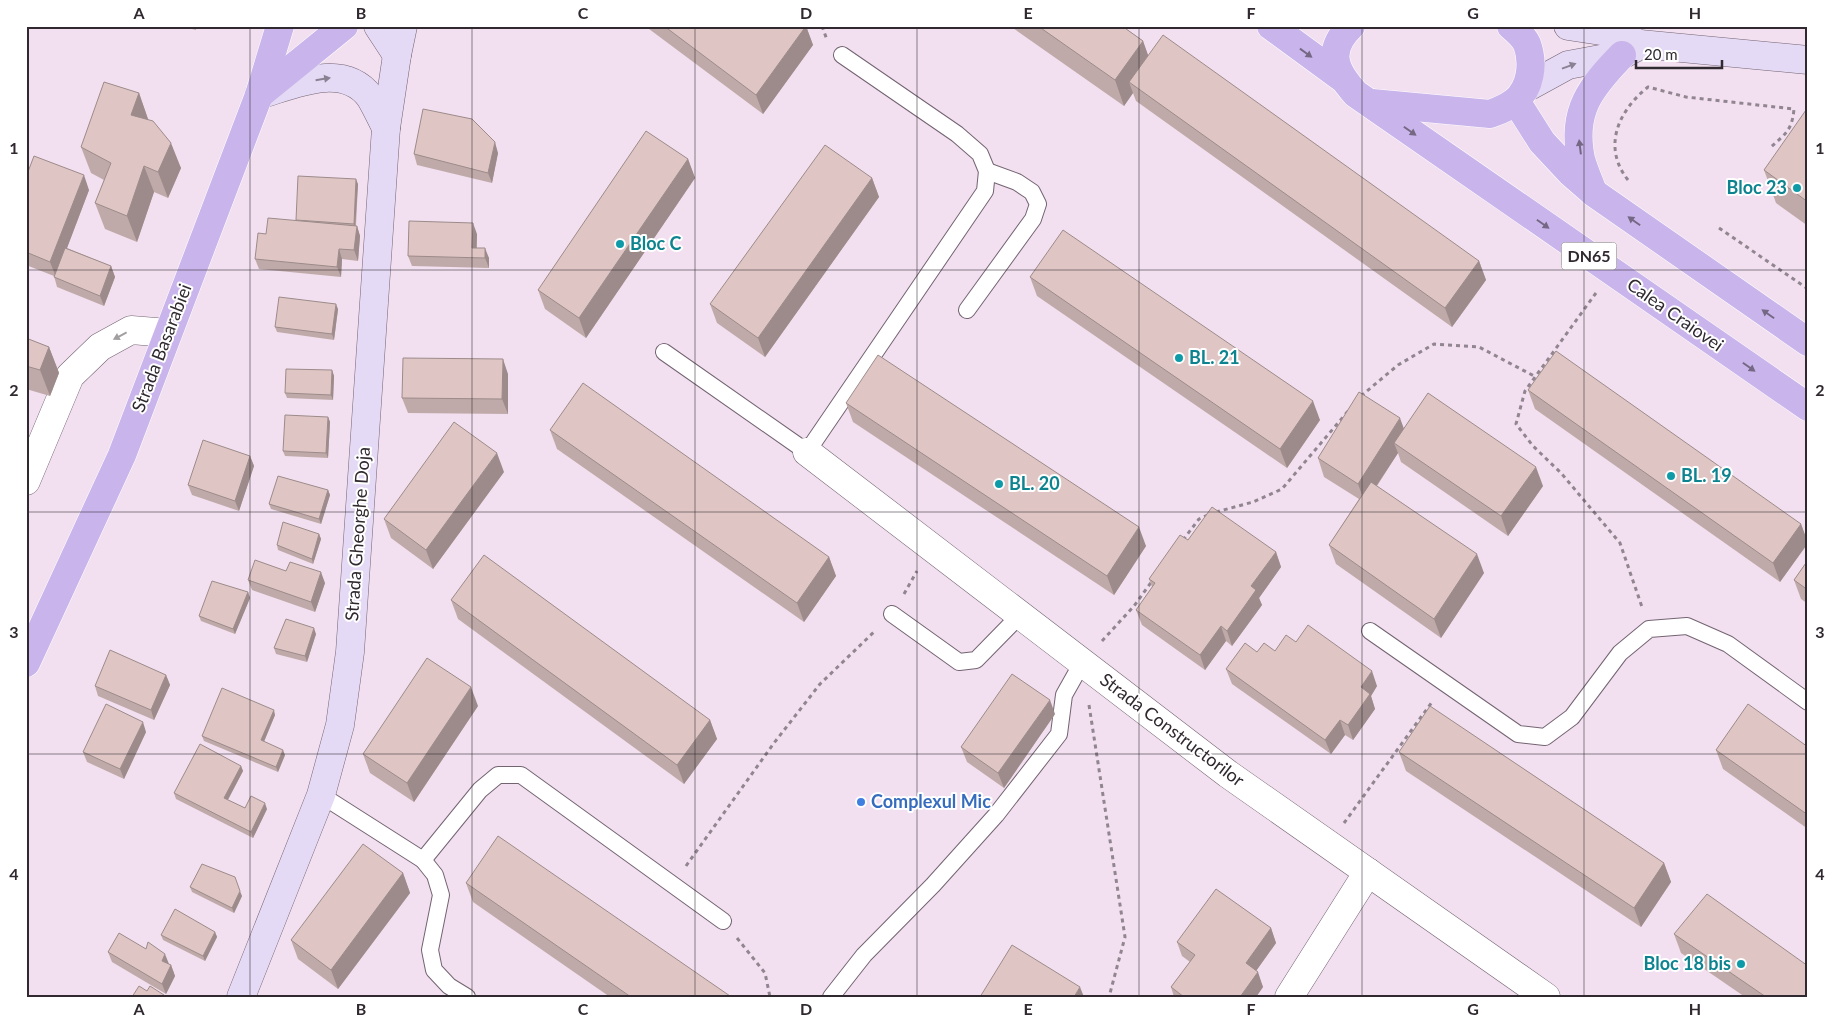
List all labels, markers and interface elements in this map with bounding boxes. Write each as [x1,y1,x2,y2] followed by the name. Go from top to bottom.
[132,3,145,22] text: A
[356,3,366,22] text: B
[578,3,589,22] text: C
[800,3,812,22] text: D
[1023,3,1033,22] text: E
[1246,3,1256,22] text: F
[1467,3,1479,22] text: G
[1689,3,1701,22] text: H
[1636,38,1723,70] scale bar
[1644,45,1678,63] text: 20 m
[1299,48,1313,58] one-way arrow
[1562,62,1577,70] one-way arrow
[315,74,331,82] one-way arrow
[1403,126,1417,136] one-way arrow
[9,138,19,157] text: 1
[1575,138,1583,154] one-way arrow
[1815,138,1825,157] text: 1
[1727,176,1787,198] place label: Bloc 23
[1791,182,1803,194] marker: Bloc 23
[1627,216,1641,226] one-way arrow
[1537,219,1550,229] one-way arrow
[630,232,682,254] place label: Bloc C
[614,238,626,250] marker: Bloc C
[1562,242,1616,270] road number: DN65
[1623,273,1728,356] street label: Calea Craiovei
[127,280,196,415] street label: Strada Basarabiei
[1761,309,1775,319] one-way arrow
[113,332,128,340] one-way arrow
[1189,346,1240,368] place label: BL. 21
[1173,352,1185,364] marker: BL. 21
[1742,362,1756,372] one-way arrow
[9,380,19,399] text: 2
[1815,380,1825,399] text: 2
[340,446,374,622] street label: Strada Gheorghe Doja
[1681,464,1732,486] place label: BL. 19
[1665,470,1677,482] marker: BL. 19
[1009,472,1060,494] place label: BL. 20
[993,478,1005,490] marker: BL. 20
[9,622,19,641] text: 3
[1815,622,1825,641] text: 3
[1096,668,1249,791] street label: Strada Constructorilor
[871,790,991,812] place label: Complexul Mic
[855,796,867,808] marker: Complexul Mic
[9,864,19,883] text: 4
[1815,864,1825,883] text: 4
[1643,952,1731,974] place label: Bloc 18 bis
[1735,958,1747,970] marker: Bloc 18 bis
[132,999,145,1018] text: A
[356,999,366,1018] text: B
[578,999,589,1018] text: C
[800,999,812,1018] text: D
[1023,999,1033,1018] text: E
[1246,999,1256,1018] text: F
[1467,999,1479,1018] text: G
[1689,999,1701,1018] text: H

